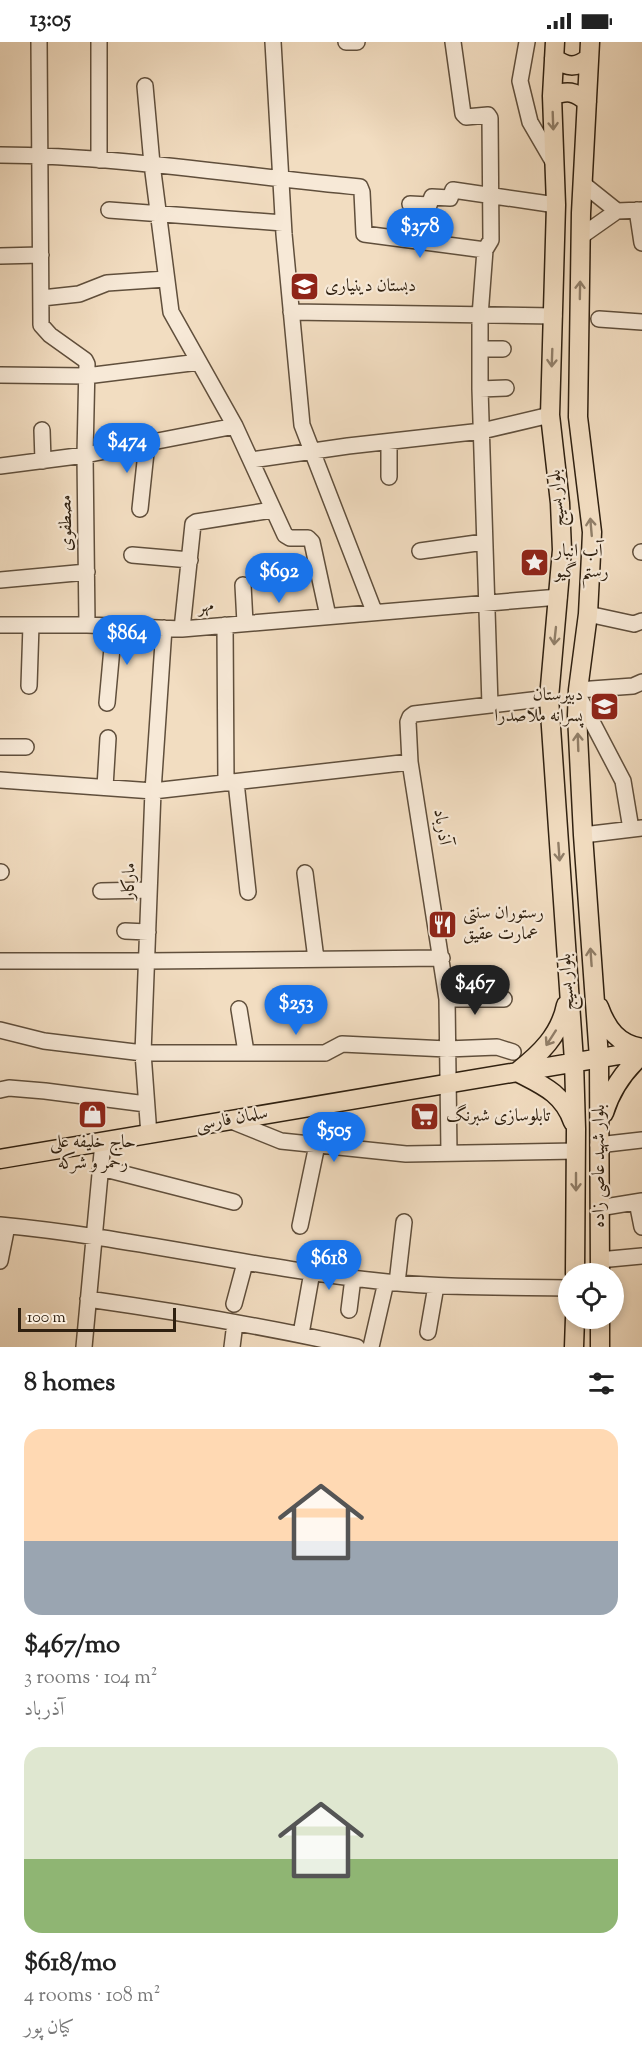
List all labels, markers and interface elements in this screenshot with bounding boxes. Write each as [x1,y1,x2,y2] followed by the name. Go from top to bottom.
[30,5,71,37] text: 13:05
[547,111,559,131] one-way arrow
[384,208,456,259] pin: $378
[401,213,439,242] text: $378
[288,271,320,303] school or university icon: دبستان دینیاری
[325,274,416,300] place label: دبستان دینیاری
[574,281,586,301] one-way arrow
[547,348,558,368] one-way arrow
[91,423,163,474] pin: $474
[107,428,147,457] text: $474
[543,468,574,528] street label: بلوار بسیج
[54,494,80,552] street label: مصطفوی
[585,517,596,537] one-way arrow
[553,539,609,589] place label: آب انبار رستم گیو
[518,546,550,578] place icon: آب انبار رستم گیو
[243,553,315,604] pin: $692
[259,558,299,587] text: $692
[195,593,215,621] street label: مهر
[91,615,163,666] pin: $864
[107,620,147,649] text: $864
[549,626,560,646] one-way arrow
[494,683,584,730] place label: دبیرستان پسرانه ملاصدرا
[588,690,620,722] school or university icon: دبیرستان پسرانه ملاصدرا
[573,732,584,752] one-way arrow
[425,807,457,849] street label: آذرباد
[554,841,565,861] one-way arrow
[116,862,144,902] street label: مارکار
[463,901,544,948] place label: رستوران سنتی عمارت عقیق
[426,908,458,940] restaurant icon: رستوران سنتی عمارت عقیق
[585,948,596,968] one-way arrow
[553,952,584,1012] street label: بلوار بسیج
[439,965,511,1016] pin: $467
[455,970,495,999] text: $467
[260,985,332,1036] pin: $253
[279,990,313,1019] text: $253
[545,1029,557,1046] one-way arrow
[77,1098,109,1130] shop icon: حاج خلیفه علی رحمر و شرکه
[194,1101,270,1139] street label: سلمان فارسی
[409,1101,441,1133] supermarket icon: تابلوسازی شبرنگ
[446,1103,551,1130] place label: تابلوسازی شبرنگ
[587,1104,613,1228] street label: بلوار شهید عاصی زاده
[298,1112,370,1163] pin: $505
[317,1117,351,1146] text: $505
[50,1130,136,1177] place label: حاج خلیفه علی رحمر و شرکه
[570,1172,582,1192] one-way arrow
[293,1240,365,1291] pin: $618
[310,1245,348,1274] text: $618
[558,1263,624,1329] map controls
[558,1263,624,1329] button: locate
[18,1305,176,1332] scale bar
[27,1307,66,1330] text: 100 m
[24,1365,115,1402] text: 8 homes
[585,1367,618,1400] icon: filters
[267,1468,375,1576] icon: home
[24,1627,120,1664] text: $467/mo
[24,1664,158,1693] text: 3 rooms · 104 m²
[24,1696,64,1725] text: آذرباد
[267,1786,375,1894] icon: home
[24,1945,117,1982] text: $618/mo
[24,1982,160,2011] text: 4 rooms · 108 m²
[24,2014,74,2043] text: کیان پور

